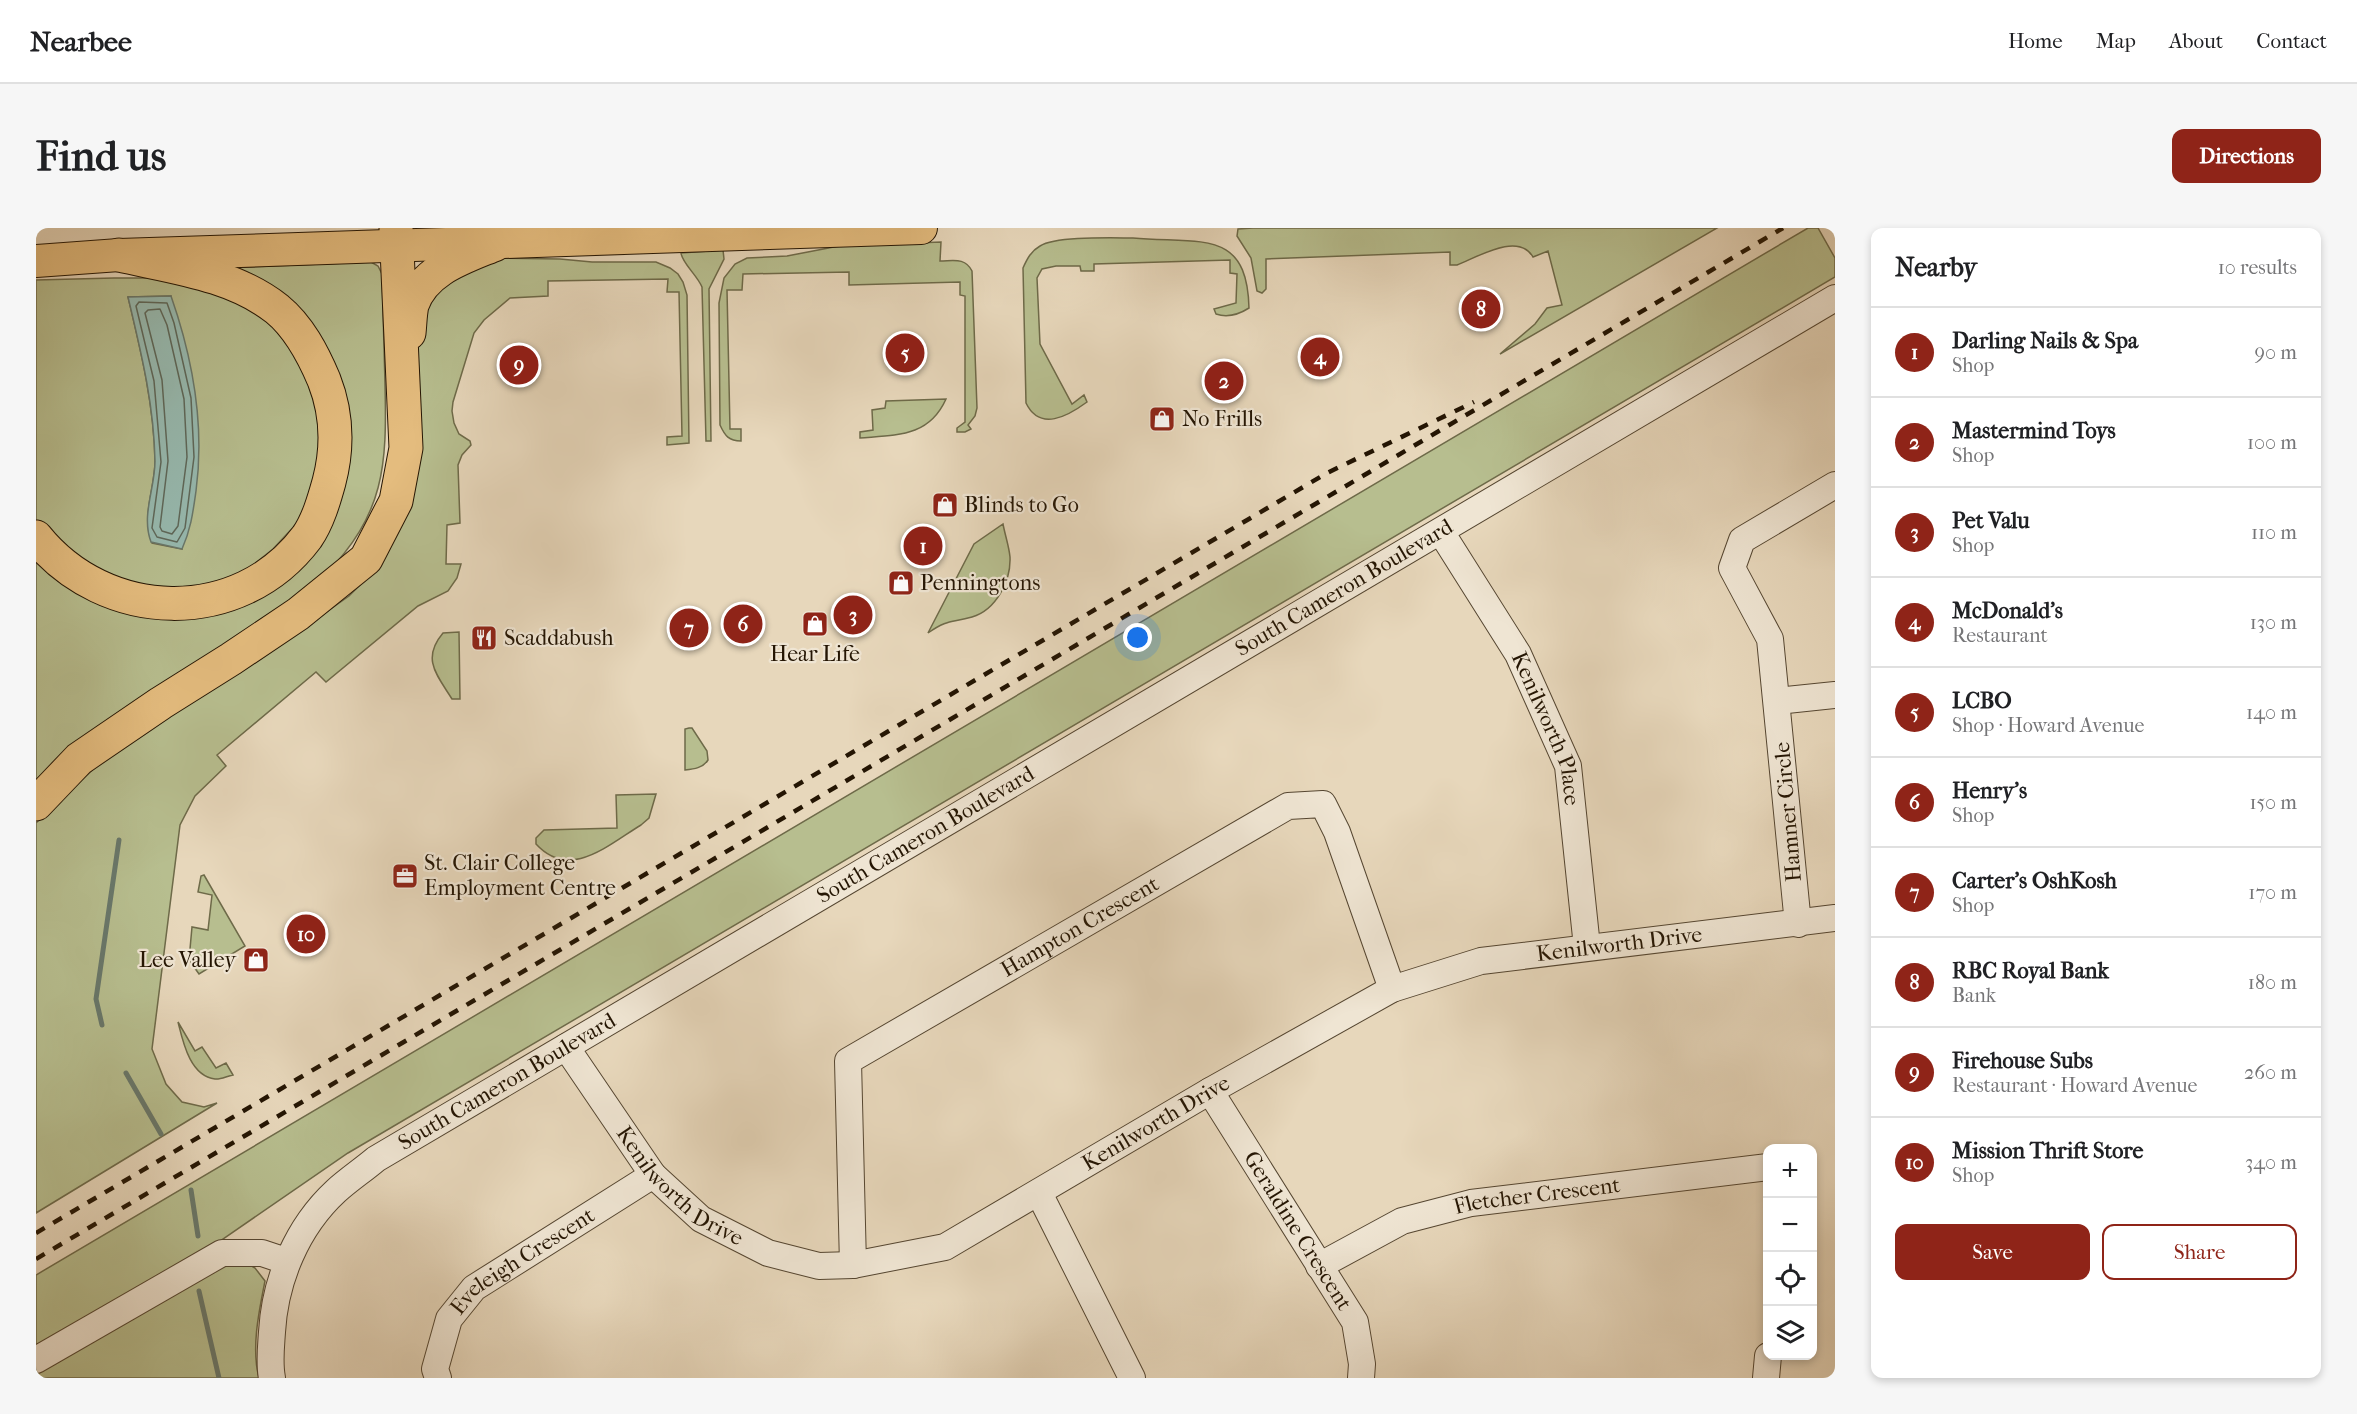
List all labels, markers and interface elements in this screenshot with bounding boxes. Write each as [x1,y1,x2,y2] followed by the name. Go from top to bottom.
[30,25,132,58] text: Nearbee
[2008,29,2063,53] text: Home
[2096,29,2136,53] text: Map
[2169,29,2223,53] text: About
[2256,29,2327,53] text: Contact
[2172,129,2321,183] button: Directions
[36,132,166,181] text: Find us
[1895,252,1977,283] text: Nearby
[2218,256,2297,279] text: 10 results
[1462,286,1500,332] pin: 8
[1952,328,2138,354] text: Darling Nails & Spa
[886,330,924,376] pin: 5
[1300,334,1340,380] pin: 4
[1911,341,1918,364] text: 1
[2255,341,2297,364] text: 90 m
[500,342,538,388] pin: 9
[1952,354,1994,377] text: Shop
[1204,358,1244,404] pin: 2
[1147,404,1177,434] shop icon: No Frills
[1182,406,1262,432] place label: No Frills
[1952,418,2116,444] text: Mastermind Toys
[1909,431,1920,454] text: 2
[2247,431,2297,454] text: 100 m
[1952,444,1994,467] text: Shop
[930,490,960,520] shop icon: Blinds to Go
[964,492,1079,518] place label: Blinds to Go
[1952,508,2030,534] text: Pet Valu
[1231,513,1458,662] street label: South Cameron Boulevard
[1910,521,1919,544] text: 3
[2251,521,2297,544] text: 110 m
[904,524,942,568] pin: 1
[1952,534,1994,557] text: Shop
[886,568,916,598] shop icon: Penningtons
[920,570,1040,596] place label: Penningtons
[834,592,872,638] pin: 3
[1952,598,2063,624] text: McDonald's
[724,602,762,646] pin: 6
[670,606,708,650] pin: 7
[800,609,830,639] shop icon: Hear Life
[1909,611,1920,634] text: 4
[2250,611,2297,634] text: 130 m
[469,623,499,653] restaurant icon: Scaddabush
[1123,623,1152,652] your location
[1952,624,2048,647] text: Restaurant
[504,625,614,651] place label: Scaddabush
[770,641,860,667] place label: Hear Life
[1506,648,1585,807] street label: Kenilworth Place
[1952,688,2012,714] text: LCBO
[1910,701,1919,724] text: 5
[2246,701,2297,724] text: 140 m
[1952,714,2144,737] text: Shop · Howard Avenue
[1769,741,1807,883] street label: Hamner Circle
[812,760,1040,909] street label: South Cameron Boulevard
[1952,778,2027,804] text: Henry's
[1909,791,1920,814] text: 6
[2249,791,2297,814] text: 150 m
[1952,804,1994,827] text: Shop
[424,850,616,901] place label: St. Clair College Employment Centre
[390,861,420,891] office icon: St. Clair College Employment Centre
[1952,868,2117,894] text: Carter's OshKosh
[996,871,1164,983] street label: Hampton Crescent
[1910,881,1919,904] text: 7
[2248,881,2297,904] text: 170 m
[1952,894,1994,917] text: Shop
[286,912,326,956] pin: 10
[1535,921,1704,967] street label: Kenilworth Drive
[241,945,271,975] shop icon: Lee Valley
[139,947,237,973] place label: Lee Valley
[1952,958,2109,984] text: RBC Royal Bank
[1909,971,1920,994] text: 8
[2248,971,2297,994] text: 180 m
[1952,984,1996,1007] text: Bank
[394,1007,621,1156] street label: South Cameron Boulevard
[1952,1048,2093,1074] text: Firehouse Subs
[1909,1061,1920,1084] text: 9
[2244,1061,2297,1084] text: 260 m
[1077,1070,1234,1176] street label: Kenilworth Drive
[1952,1074,2197,1097] text: Restaurant · Howard Avenue
[611,1121,748,1251] street label: Kenilworth Drive
[1952,1138,2143,1164] text: Mission Thrift Store
[1763,1144,1817,1360] map controls
[1763,1144,1817,1198] button: +
[1238,1146,1357,1315] street label: Geraldine Crescent
[1905,1151,1924,1174] text: 10
[2245,1151,2297,1174] text: 340 m
[1952,1164,1994,1187] text: Shop
[1451,1172,1622,1220] street label: Fletcher Crescent
[1763,1198,1817,1252] button: −
[445,1202,600,1320] street label: Eveleigh Crescent
[1895,1224,2090,1280] button: Save
[2102,1224,2297,1280] button: Share
[1763,1252,1817,1306] button: locate
[1763,1306,1817,1360] button: layers

